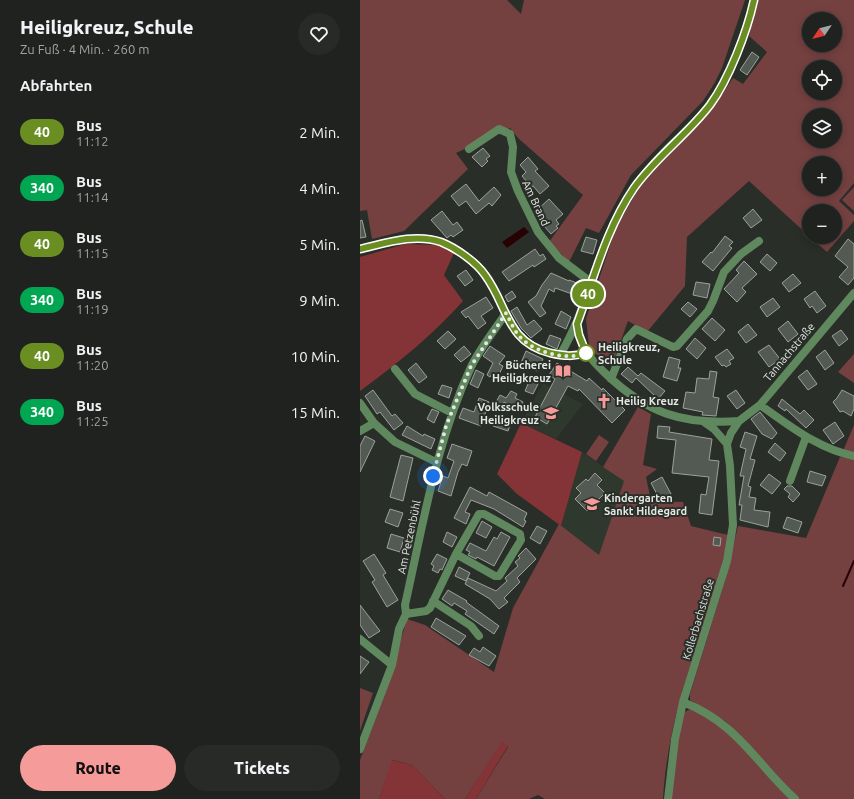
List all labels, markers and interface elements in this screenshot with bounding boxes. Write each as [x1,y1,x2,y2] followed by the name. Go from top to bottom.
[802,12,842,52] north arrow
[802,12,842,244] map controls
[298,13,340,55] button: heart
[20,16,194,38] text: Heiligkreuz, Schule
[20,42,149,56] text: Zu Fuß · 4 Min. · 260 m
[802,60,842,100] button: locate
[20,77,92,94] text: Abfahrten
[802,108,842,148] button: layers
[76,117,102,134] text: Bus
[34,124,50,140] text: 40
[299,124,340,141] text: 2 Min.
[76,134,109,148] text: 11:12
[802,156,842,196] button: +
[76,173,102,190] text: Bus
[520,178,552,228] street label: Am Brand
[30,180,54,196] text: 340
[299,180,340,197] text: 4 Min.
[76,190,109,204] text: 11:14
[802,204,842,244] button: −
[76,229,102,246] text: Bus
[34,236,50,252] text: 40
[299,236,340,253] text: 5 Min.
[76,246,109,260] text: 11:15
[570,281,606,307] line badge: 40
[76,285,102,302] text: Bus
[580,286,596,302] text: 40
[30,292,54,308] text: 340
[299,292,340,309] text: 9 Min.
[76,302,109,316] text: 11:19
[761,320,817,384] street label: Tannachstraße
[76,341,102,358] text: Bus
[598,341,660,366] place label: Heiligkreuz, Schule
[577,344,595,362] marker: Heiligkreuz, Schule
[34,348,50,364] text: 40
[291,348,340,365] text: 10 Min.
[76,358,109,372] text: 11:20
[492,359,552,384] place label: Bücherei Heiligkreuz
[554,362,572,380] library icon: Bücherei Heiligkreuz
[595,392,613,410] church icon: Heilig Kreuz
[616,395,679,407] place label: Heilig Kreuz
[76,397,102,414] text: Bus
[477,401,540,426] place label: Volksschule Heiligkreuz
[30,404,54,420] text: 340
[291,404,340,421] text: 15 Min.
[542,404,560,422] school or university icon: Volksschule Heiligkreuz
[76,414,109,428] text: 11:25
[423,466,443,486] your location
[604,492,687,517] place label: Kindergarten Sankt Hildegard
[583,495,601,513] school or university icon: Kindergarten Sankt Hildegard
[395,499,423,575] street label: Am Petzenbühl
[680,577,716,661] street label: Kollerbachstraße
[20,745,176,791] button: Route
[184,745,340,791] button: Tickets

